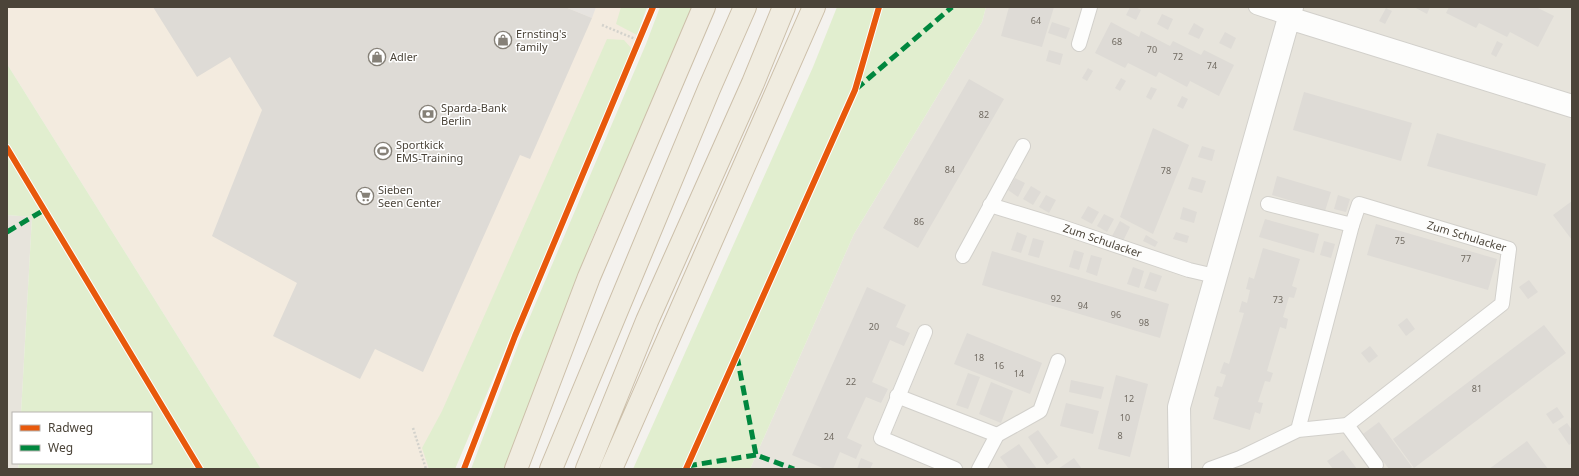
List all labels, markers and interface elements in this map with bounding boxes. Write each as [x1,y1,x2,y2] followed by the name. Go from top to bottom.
[1031,14,1041,27] house number: 64
[516,26,567,54] place label: Ernsting's family
[493,30,513,50] shop icon: Ernsting's family
[1112,35,1122,48] house number: 68
[1147,43,1157,56] house number: 70
[367,47,387,67] shop icon: Adler
[390,49,418,64] place label: Adler
[1173,50,1183,63] house number: 72
[1207,59,1217,72] house number: 74
[441,100,507,128] place label: Sparda-Bank Berlin
[418,104,438,124] bank icon: Sparda-Bank Berlin
[979,108,989,121] house number: 82
[396,137,463,165] place label: Sportkick EMS-Training
[373,141,393,161] sports icon: Sportkick EMS-Training
[945,163,955,176] house number: 84
[1161,164,1171,177] house number: 78
[378,182,441,210] place label: Sieben Seen Center
[355,186,375,206] supermarket icon: Sieben Seen Center
[914,215,924,228] house number: 86
[1425,217,1509,255] street label: Zum Schulacker
[1061,220,1144,261] street label: Zum Schulacker
[1395,234,1405,247] house number: 75
[1461,252,1471,265] house number: 77
[1051,292,1061,305] house number: 92
[1273,293,1283,306] house number: 73
[1078,299,1088,312] house number: 94
[1111,308,1121,321] house number: 96
[1139,316,1149,329] house number: 98
[869,320,879,333] house number: 20
[974,351,984,364] house number: 18
[994,359,1004,372] house number: 16
[1014,367,1024,380] house number: 14
[846,375,856,388] house number: 22
[1472,382,1482,395] house number: 81
[1124,392,1134,405] house number: 12
[1120,411,1130,424] house number: 10
[12,412,152,464] legend
[48,419,93,436] text: Radweg
[1117,429,1123,442] house number: 8
[824,430,834,443] house number: 24
[48,439,73,456] text: Weg

